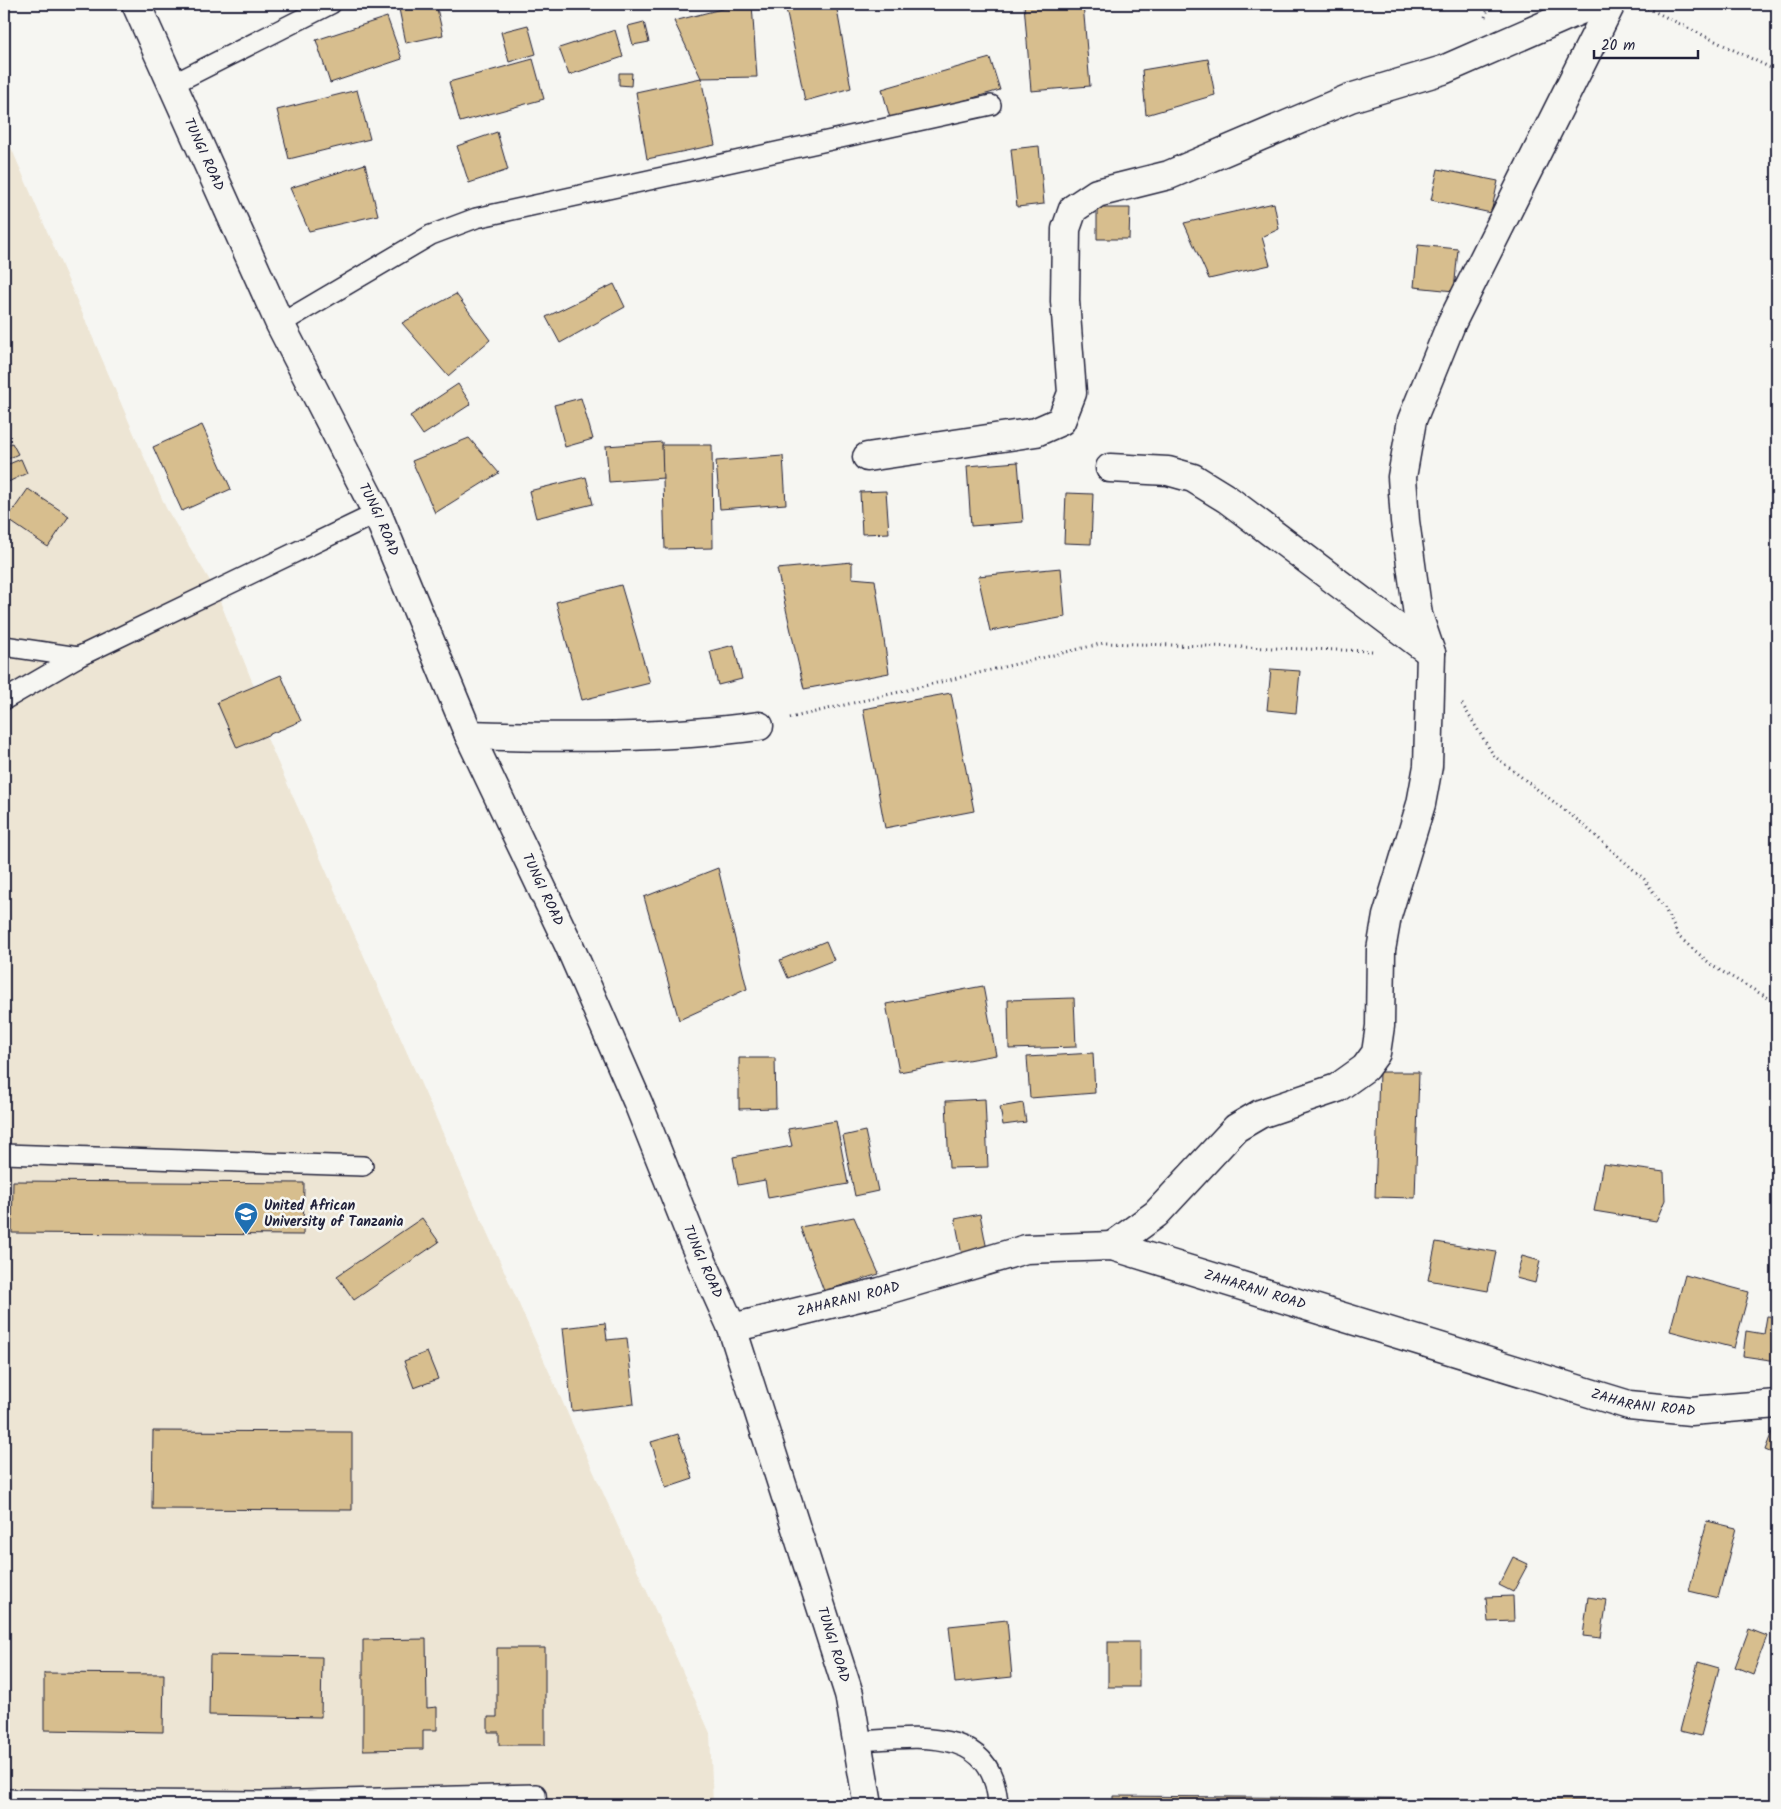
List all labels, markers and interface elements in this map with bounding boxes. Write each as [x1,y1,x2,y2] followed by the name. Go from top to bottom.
[1594,28,1697,60] scale bar
[1601,34,1635,58] text: 20 m
[178,114,230,195] street label: TUNGI ROAD
[352,479,405,559] street label: TUNGI ROAD
[516,850,569,930] street label: TUNGI ROAD
[264,1195,403,1233] place label: United African University of Tanzania
[233,1201,259,1235] school or university icon: United African University of Tanzania
[677,1222,728,1302] street label: TUNGI ROAD
[1201,1264,1309,1316] street label: ZAHARANI ROAD
[795,1276,903,1323] street label: ZAHARANI ROAD
[1588,1383,1696,1422] street label: ZAHARANI ROAD
[811,1604,856,1685] street label: TUNGI ROAD

